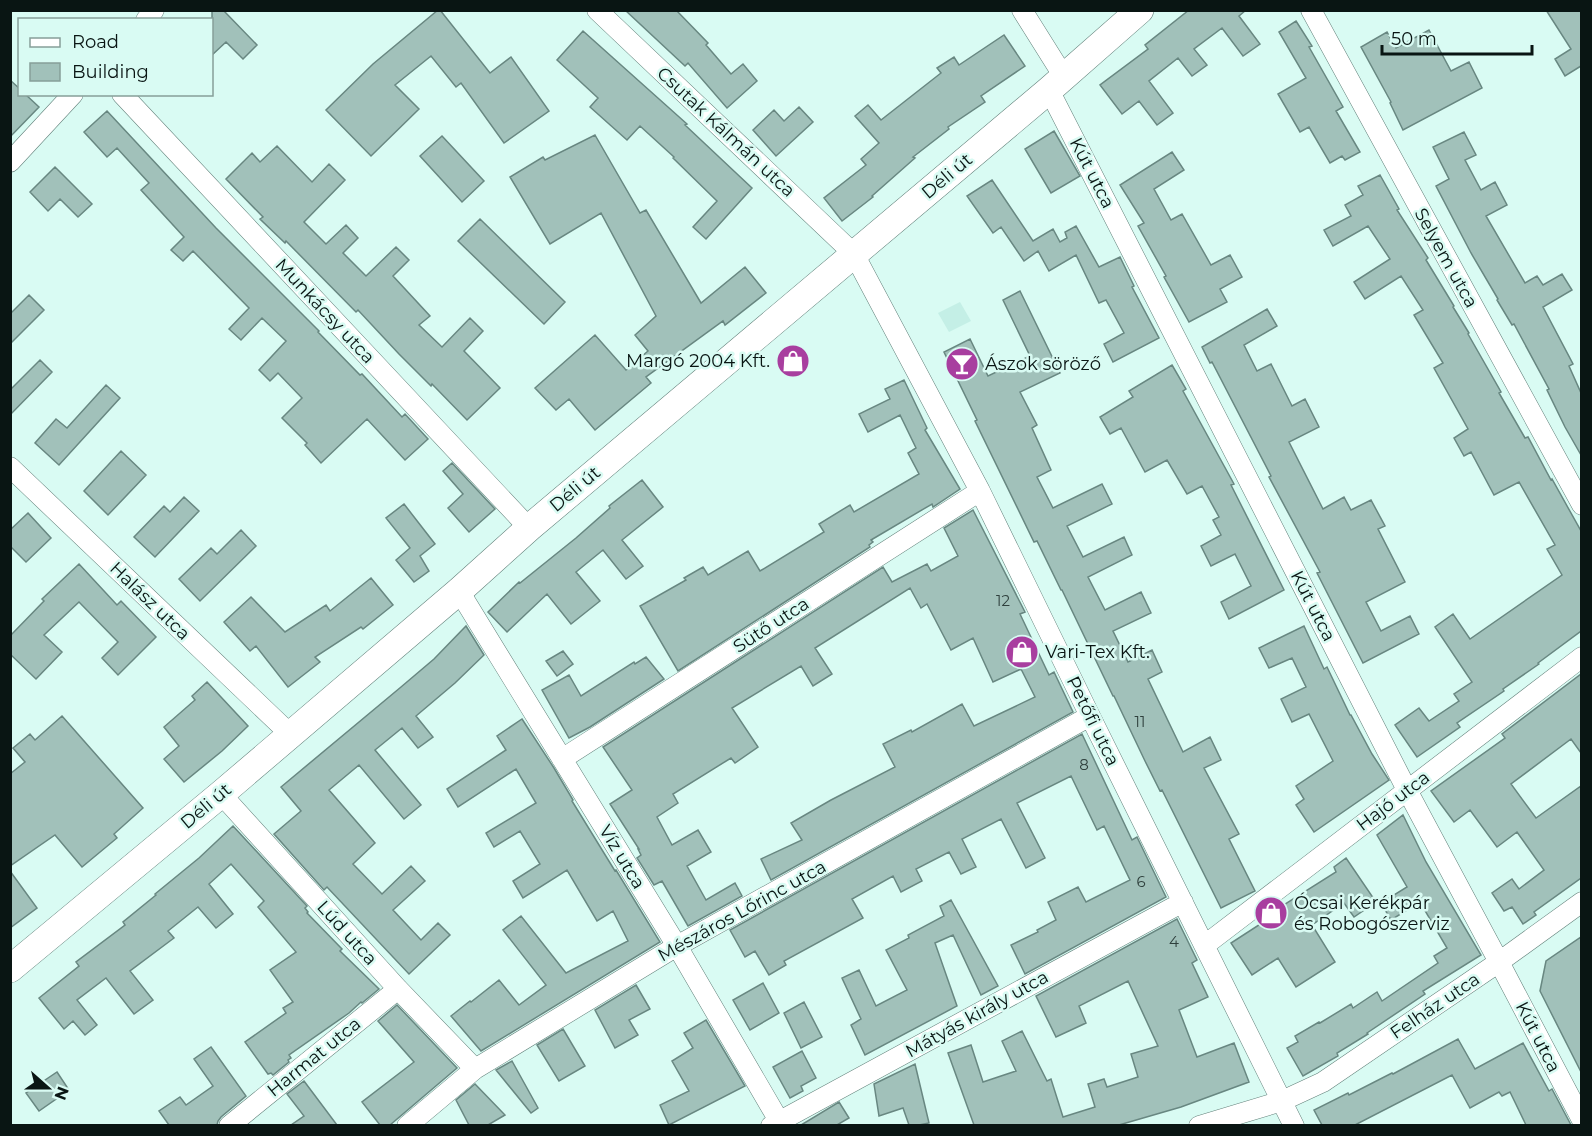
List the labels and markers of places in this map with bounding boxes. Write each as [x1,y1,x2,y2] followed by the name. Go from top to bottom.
[775,343,811,379] shop icon: Margó 2004 Kft.
[944,346,980,382] bar icon: Ászok söröző
[626,350,770,372] place label: Margó 2004 Kft.
[985,353,1101,375] place label: Ászok söröző
[1004,634,1040,670] shop icon: Vari-Tex Kft.
[1045,641,1150,663] place label: Vari-Tex Kft.
[1294,892,1450,935] place label: Ócsai Kerékpár és Robogószerviz
[1253,895,1289,931] shop icon: Ócsai Kerékpár és Robogószerviz

